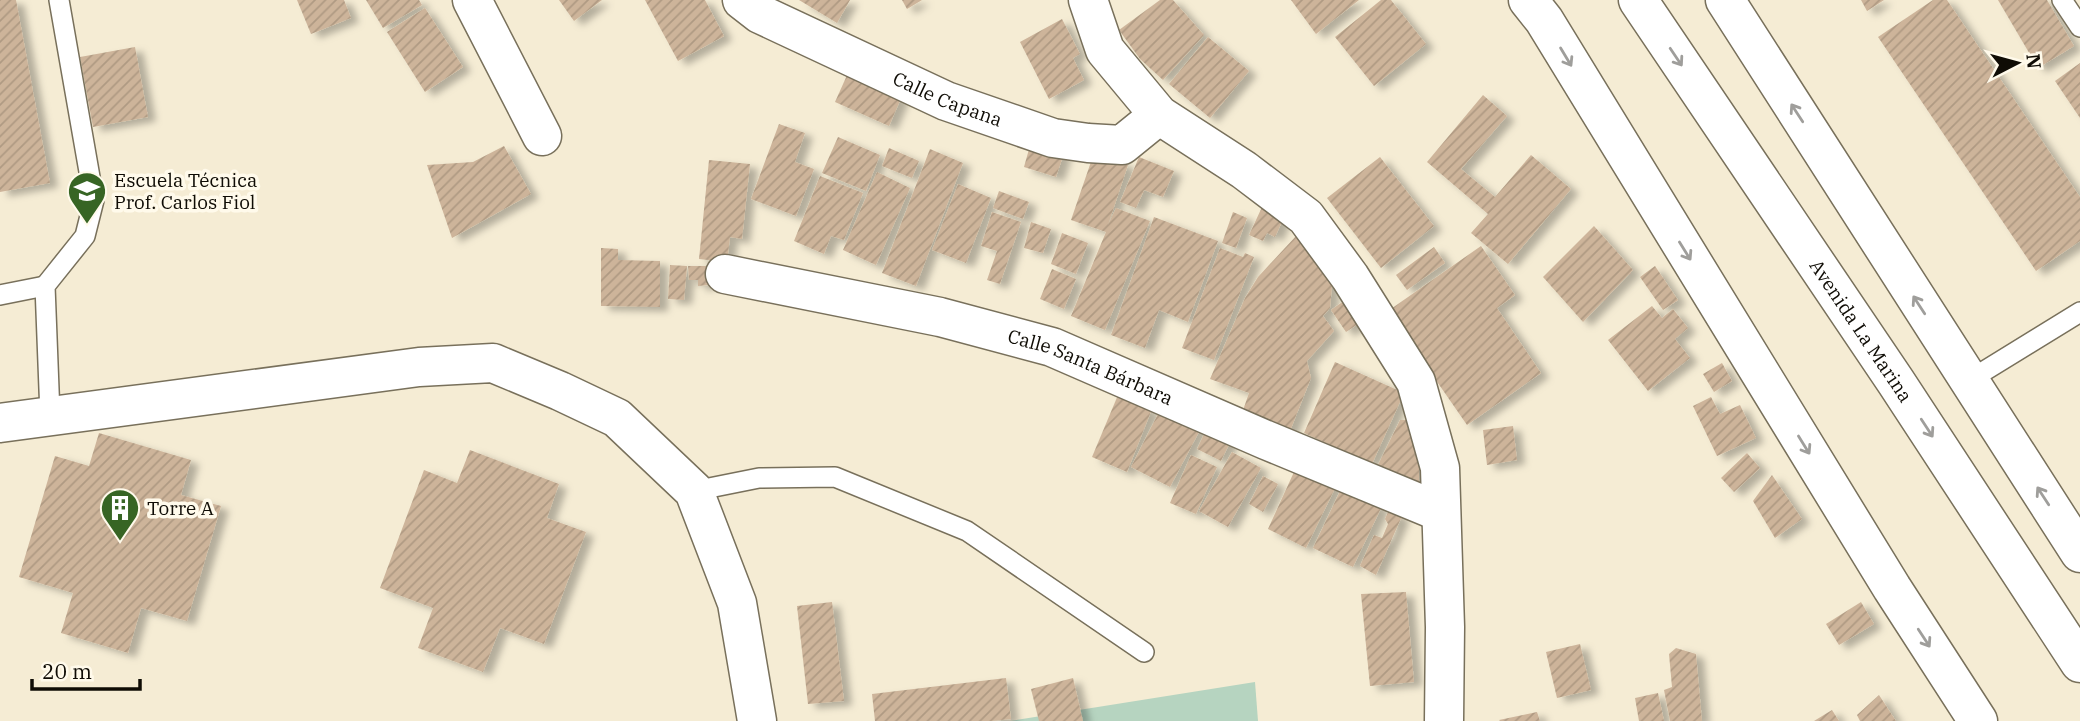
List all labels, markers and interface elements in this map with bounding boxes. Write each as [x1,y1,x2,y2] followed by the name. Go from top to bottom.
[1982,28,2052,98] north arrow
[1559,46,1573,66] one-way arrow
[1670,46,1684,66] one-way arrow
[2021,52,2047,70] text: N
[889,66,1005,132] street label: Calle Capana
[1789,103,1803,123] one-way arrow
[114,168,257,214] place label: Escuela Técnica Prof. Carlos Fiol
[66,170,108,225] school or university icon: Escuela Técnica Prof. Carlos Fiol
[1678,240,1692,260] one-way arrow
[1805,255,1918,407] street label: Avenida La Marina
[1912,295,1926,315] one-way arrow
[1005,324,1177,410] street label: Calle Santa Bárbara
[1919,418,1934,437] one-way arrow
[1797,434,1811,454] one-way arrow
[2035,486,2049,506] one-way arrow
[99,487,141,542] building icon: Torre A
[147,496,214,520] place label: Torre A
[1918,627,1932,647] one-way arrow
[32,648,140,692] scale bar
[42,657,92,685] text: 20 m

